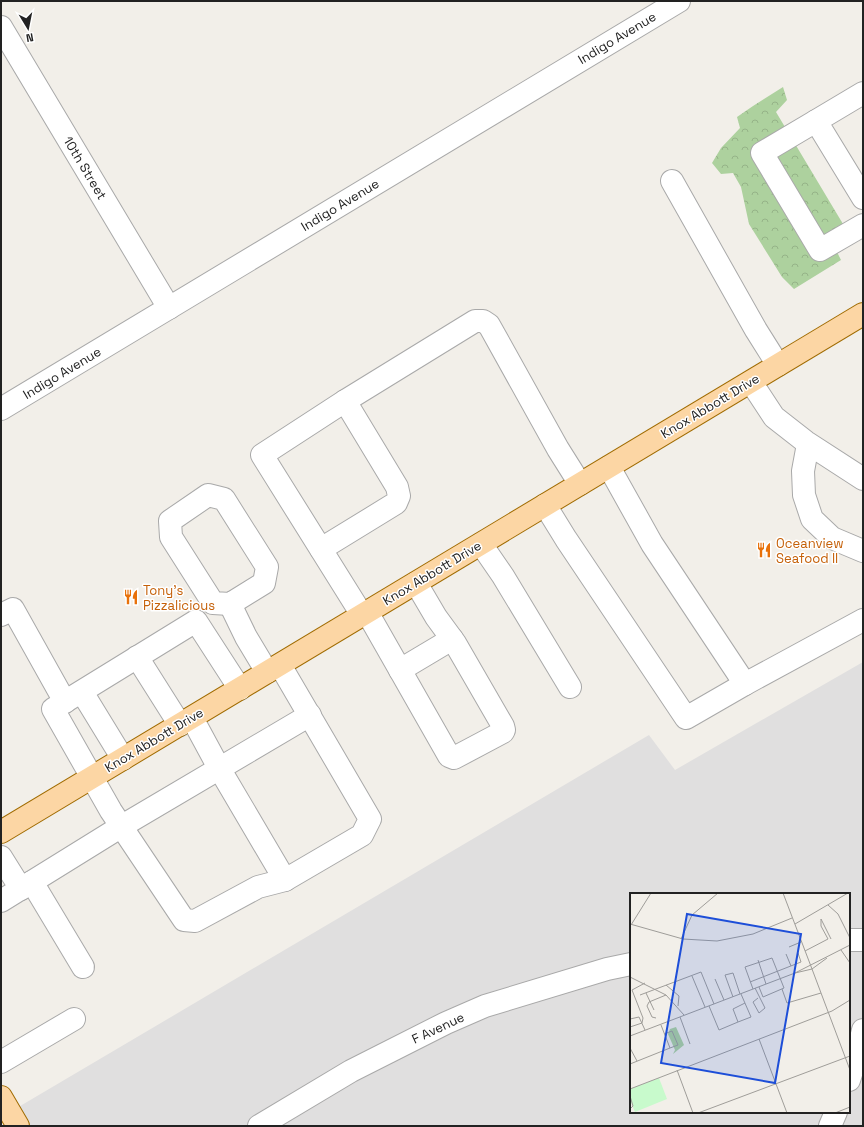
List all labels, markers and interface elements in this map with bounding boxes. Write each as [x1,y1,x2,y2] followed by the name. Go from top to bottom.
[8,8,48,48] north arrow
[575,8,659,68] street label: Indigo Avenue
[25,30,35,45] text: N
[59,133,111,203] street label: 10th Street
[298,175,382,235] street label: Indigo Avenue
[20,343,104,403] street label: Indigo Avenue
[658,370,762,442] street label: Knox Abbott Drive
[776,535,844,567] place label: Oceanview Seafood II
[380,537,484,609] street label: Knox Abbott Drive
[755,541,773,559] restaurant icon: Oceanview Seafood II
[143,582,215,614] place label: Tony's Pizzalicious
[122,588,140,606] restaurant icon: Tony's Pizzalicious
[102,704,206,776] street label: Knox Abbott Drive
[630,893,850,1113] inset map
[409,1008,467,1048] street label: F Avenue

